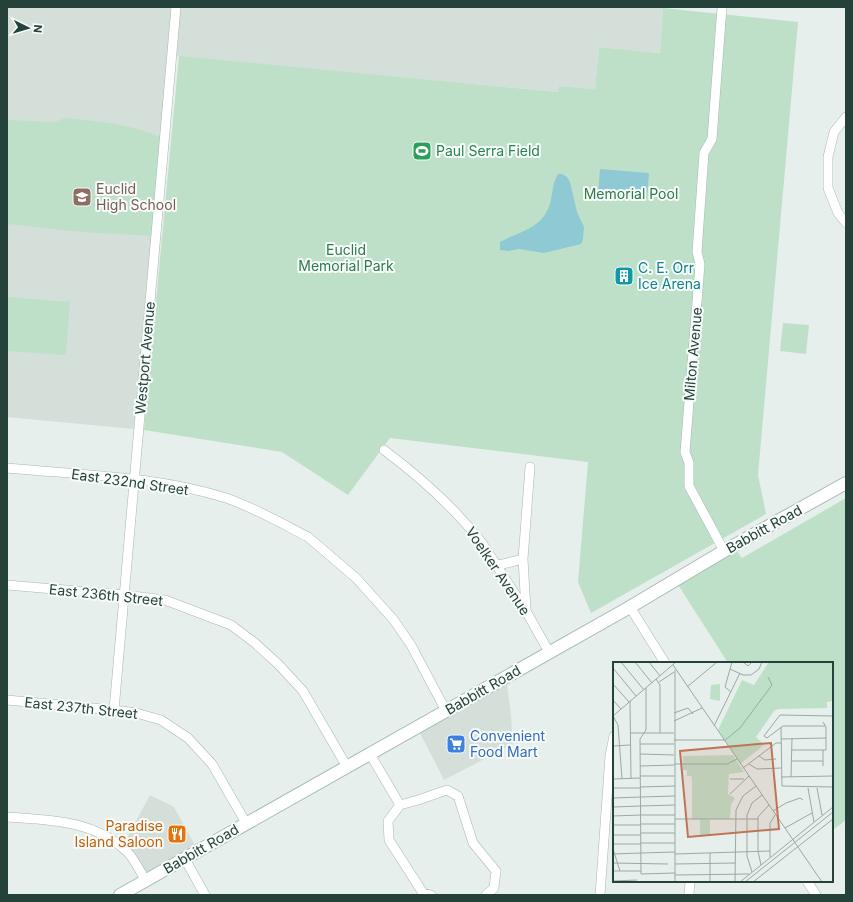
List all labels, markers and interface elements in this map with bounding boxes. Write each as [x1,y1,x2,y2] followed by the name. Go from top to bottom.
[8,8,48,48] north arrow
[31,24,45,34] text: N
[411,140,433,162] sports icon: Paul Serra Field
[436,142,540,159] place label: Paul Serra Field
[96,180,176,213] place label: Euclid High School
[584,185,678,202] park label: Memorial Pool
[71,186,93,208] school or university icon: Euclid High School
[298,241,394,274] park label: Euclid Memorial Park
[638,259,701,292] place label: C. E. Orr Ice Arena
[613,265,635,287] building icon: C. E. Orr Ice Arena
[131,301,158,415] street label: Westport Avenue
[680,306,705,401] street label: Milton Avenue
[70,465,190,498] street label: East 232nd Street
[723,501,805,556] street label: Babbitt Road
[463,523,534,618] street label: Voelker Avenue
[48,580,164,609] street label: East 236th Street
[442,661,523,718] street label: Babbitt Road
[613,662,833,882] inset map
[24,693,139,722] street label: East 237th Street
[470,727,546,760] place label: Convenient Food Mart
[445,733,467,755] supermarket icon: Convenient Food Mart
[75,817,163,850] place label: Paradise Island Saloon
[160,820,241,877] street label: Babbitt Road
[166,823,188,845] restaurant icon: Paradise Island Saloon

